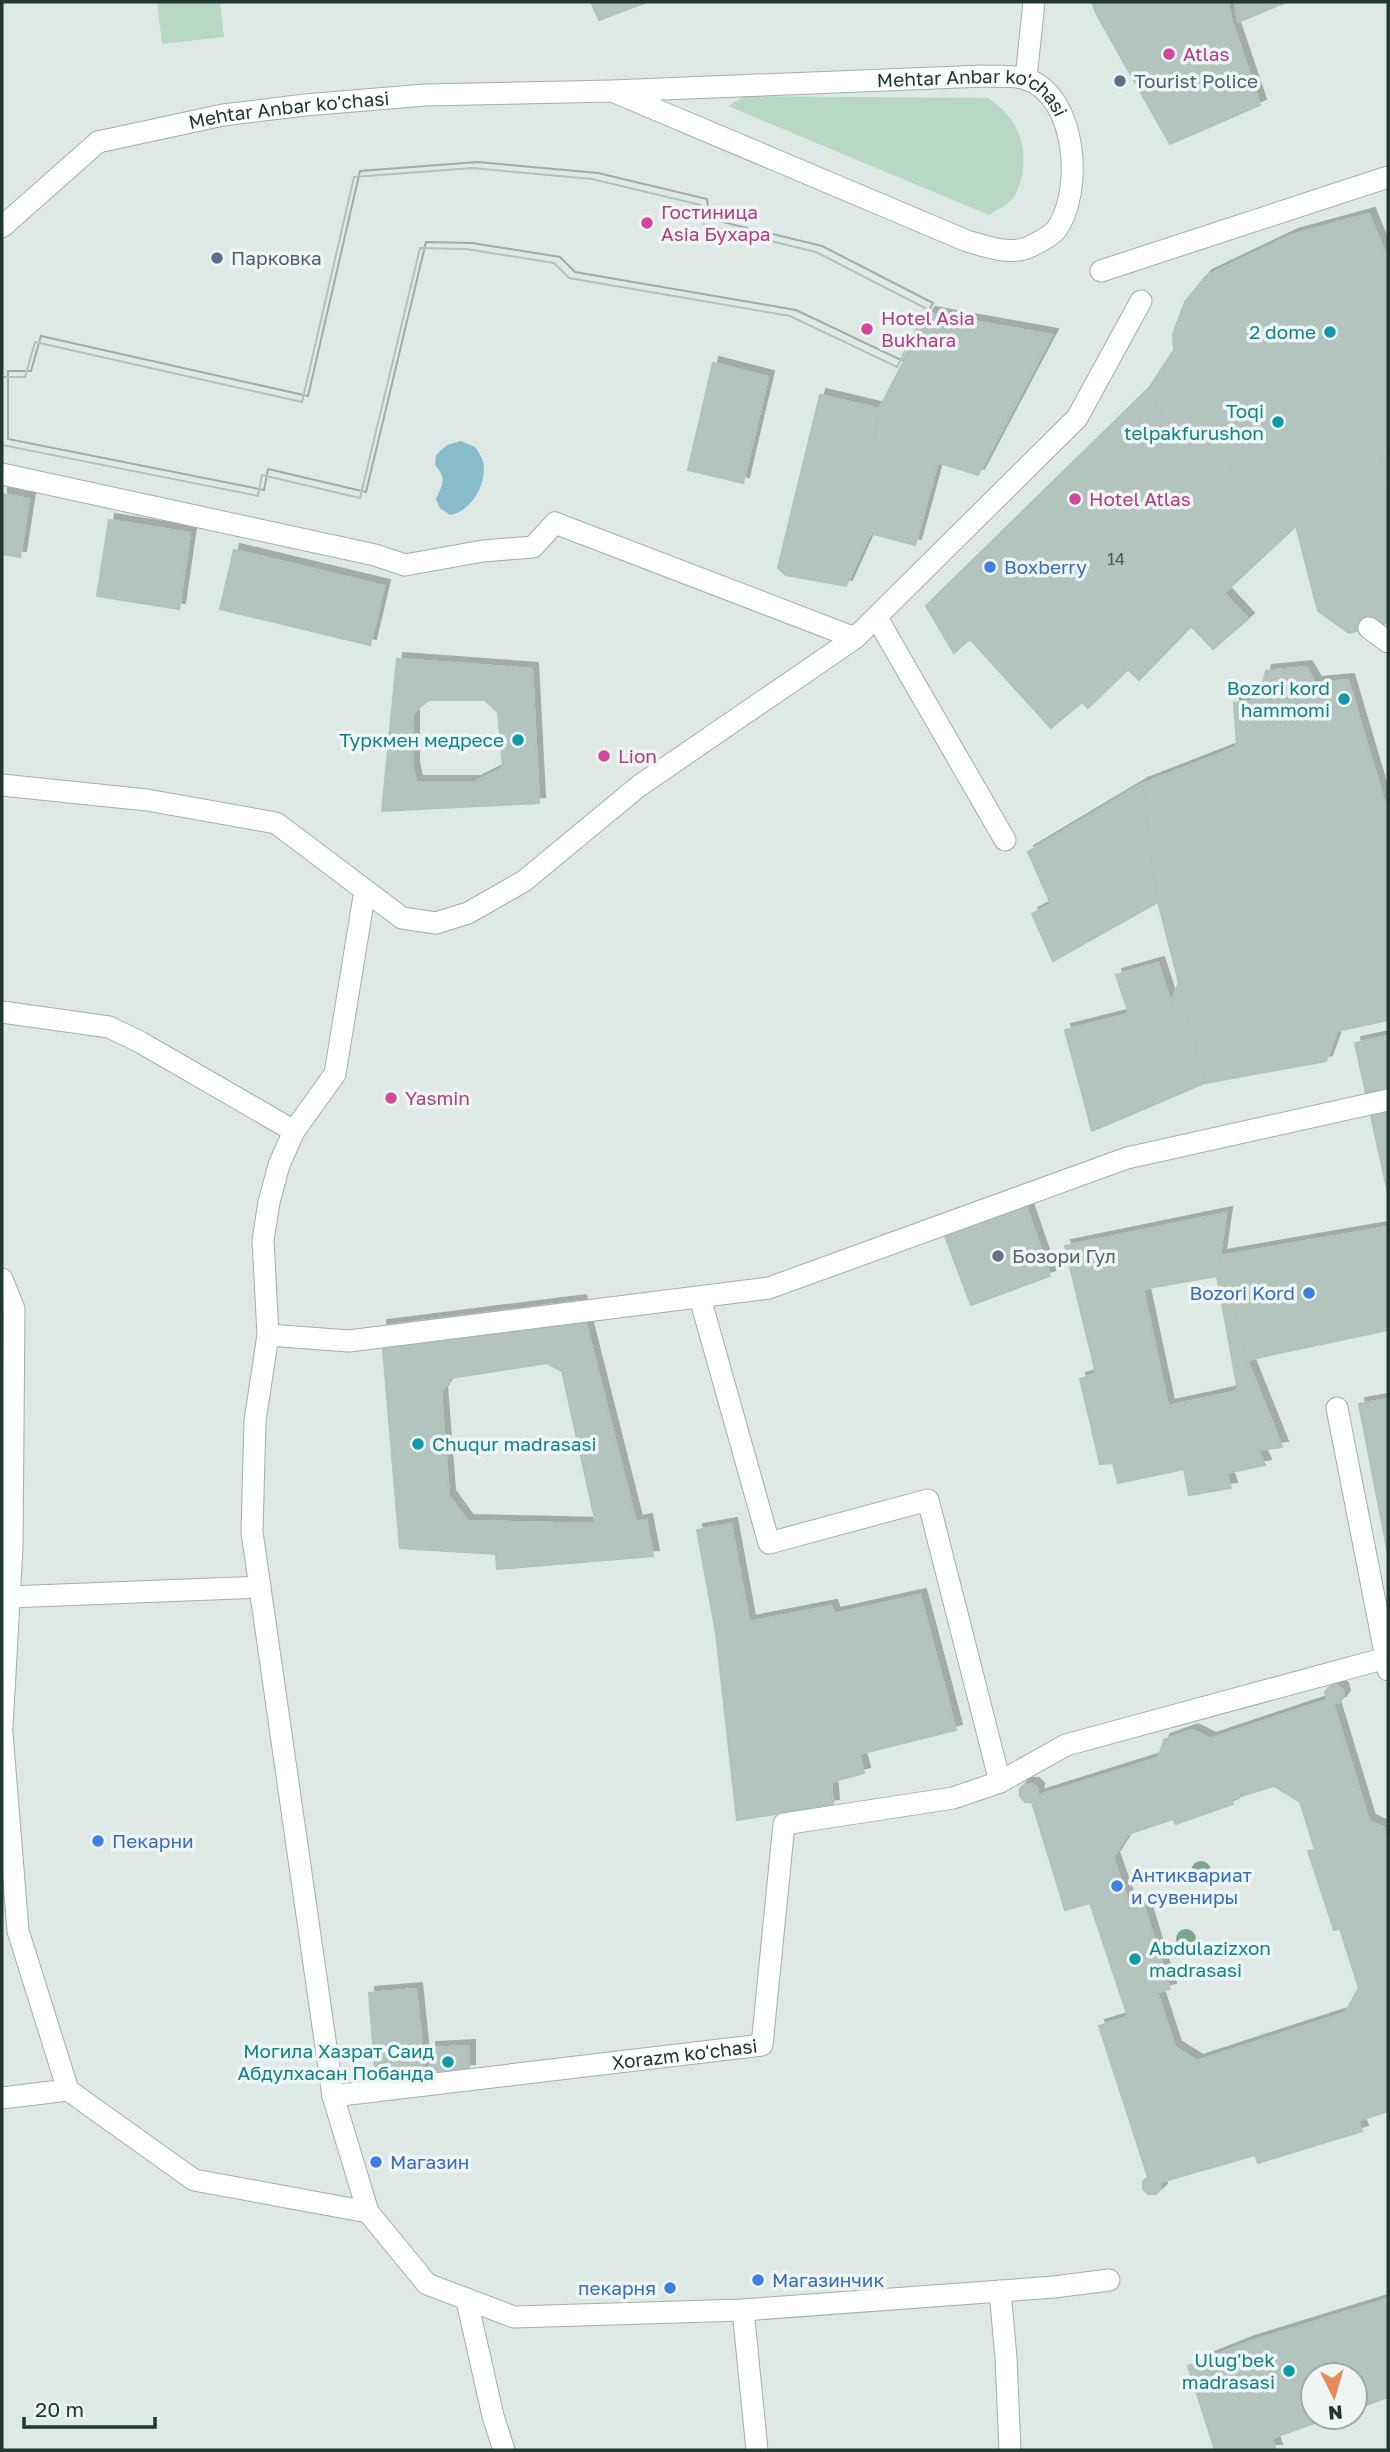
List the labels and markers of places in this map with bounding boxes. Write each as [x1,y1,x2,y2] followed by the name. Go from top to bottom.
[1183,42,1229,65] place label: Atlas
[1161,46,1177,62] marker: Atlas
[1134,69,1258,92] place label: Tourist Police
[1112,73,1128,89] marker: Tourist Police
[661,200,771,245] place label: Гостиница Asia Бухара
[639,215,655,231] marker: Гостиница Asia Бухара
[231,246,322,269] place label: Парковка
[209,250,225,266] marker: Парковка
[881,306,975,351] place label: Hotel Asia Bukhara
[1249,320,1316,343] place label: 2 dome
[859,321,875,337] marker: Hotel Asia Bukhara
[1322,324,1338,340] marker: 2 dome
[1124,399,1264,444] place label: Toqi telpakfurushon
[1270,414,1286,430] marker: Toqi telpakfurushon
[1089,487,1191,510] place label: Hotel Atlas
[1067,491,1083,507] marker: Hotel Atlas
[1004,555,1087,578] place label: Boxberry
[982,559,998,575] marker: Boxberry
[1227,676,1330,721] place label: Bozori kord hammomi
[1336,691,1352,707] marker: Bozori kord hammomi
[339,728,504,751] place label: Туркмен медресе
[510,732,526,748] marker: Туркмен медресе
[618,744,657,767] place label: Lion
[596,748,612,764] marker: Lion
[405,1086,470,1109] place label: Yasmin
[383,1090,399,1106] marker: Yasmin
[1012,1244,1116,1267] place label: Бозори Гул
[990,1248,1006,1264] marker: Бозори Гул
[1189,1281,1295,1304] place label: Bozori Kord
[1301,1285,1317,1301] marker: Bozori Kord
[432,1432,597,1455] place label: Chuqur madrasasi
[410,1436,426,1452] marker: Chuqur madrasasi
[112,1829,194,1852] place label: Пекарни
[90,1833,106,1849] marker: Пекарни
[1131,1863,1252,1908] place label: Антиквариат и сувениры
[1109,1878,1125,1894] marker: Антиквариат и сувениры
[1149,1936,1271,1981] place label: Abdulazizxon madrasasi
[1127,1951,1143,1967] marker: Abdulazizxon madrasasi
[238,2039,434,2084] place label: Могила Хазрат Саид Абдулхасан Побанда
[440,2054,456,2070] marker: Могила Хазрат Саид Абдулхасан Побанда
[390,2150,469,2173] place label: Магазин
[368,2154,384,2170] marker: Магазин
[772,2268,884,2291] place label: Магазинчик
[750,2272,766,2288] marker: Магазинчик
[578,2276,656,2299] place label: пекарня
[662,2280,678,2296] marker: пекарня
[1182,2348,1275,2393] place label: Ulug'bek madrasasi
[1281,2363,1297,2379] marker: Ulug'bek madrasasi

